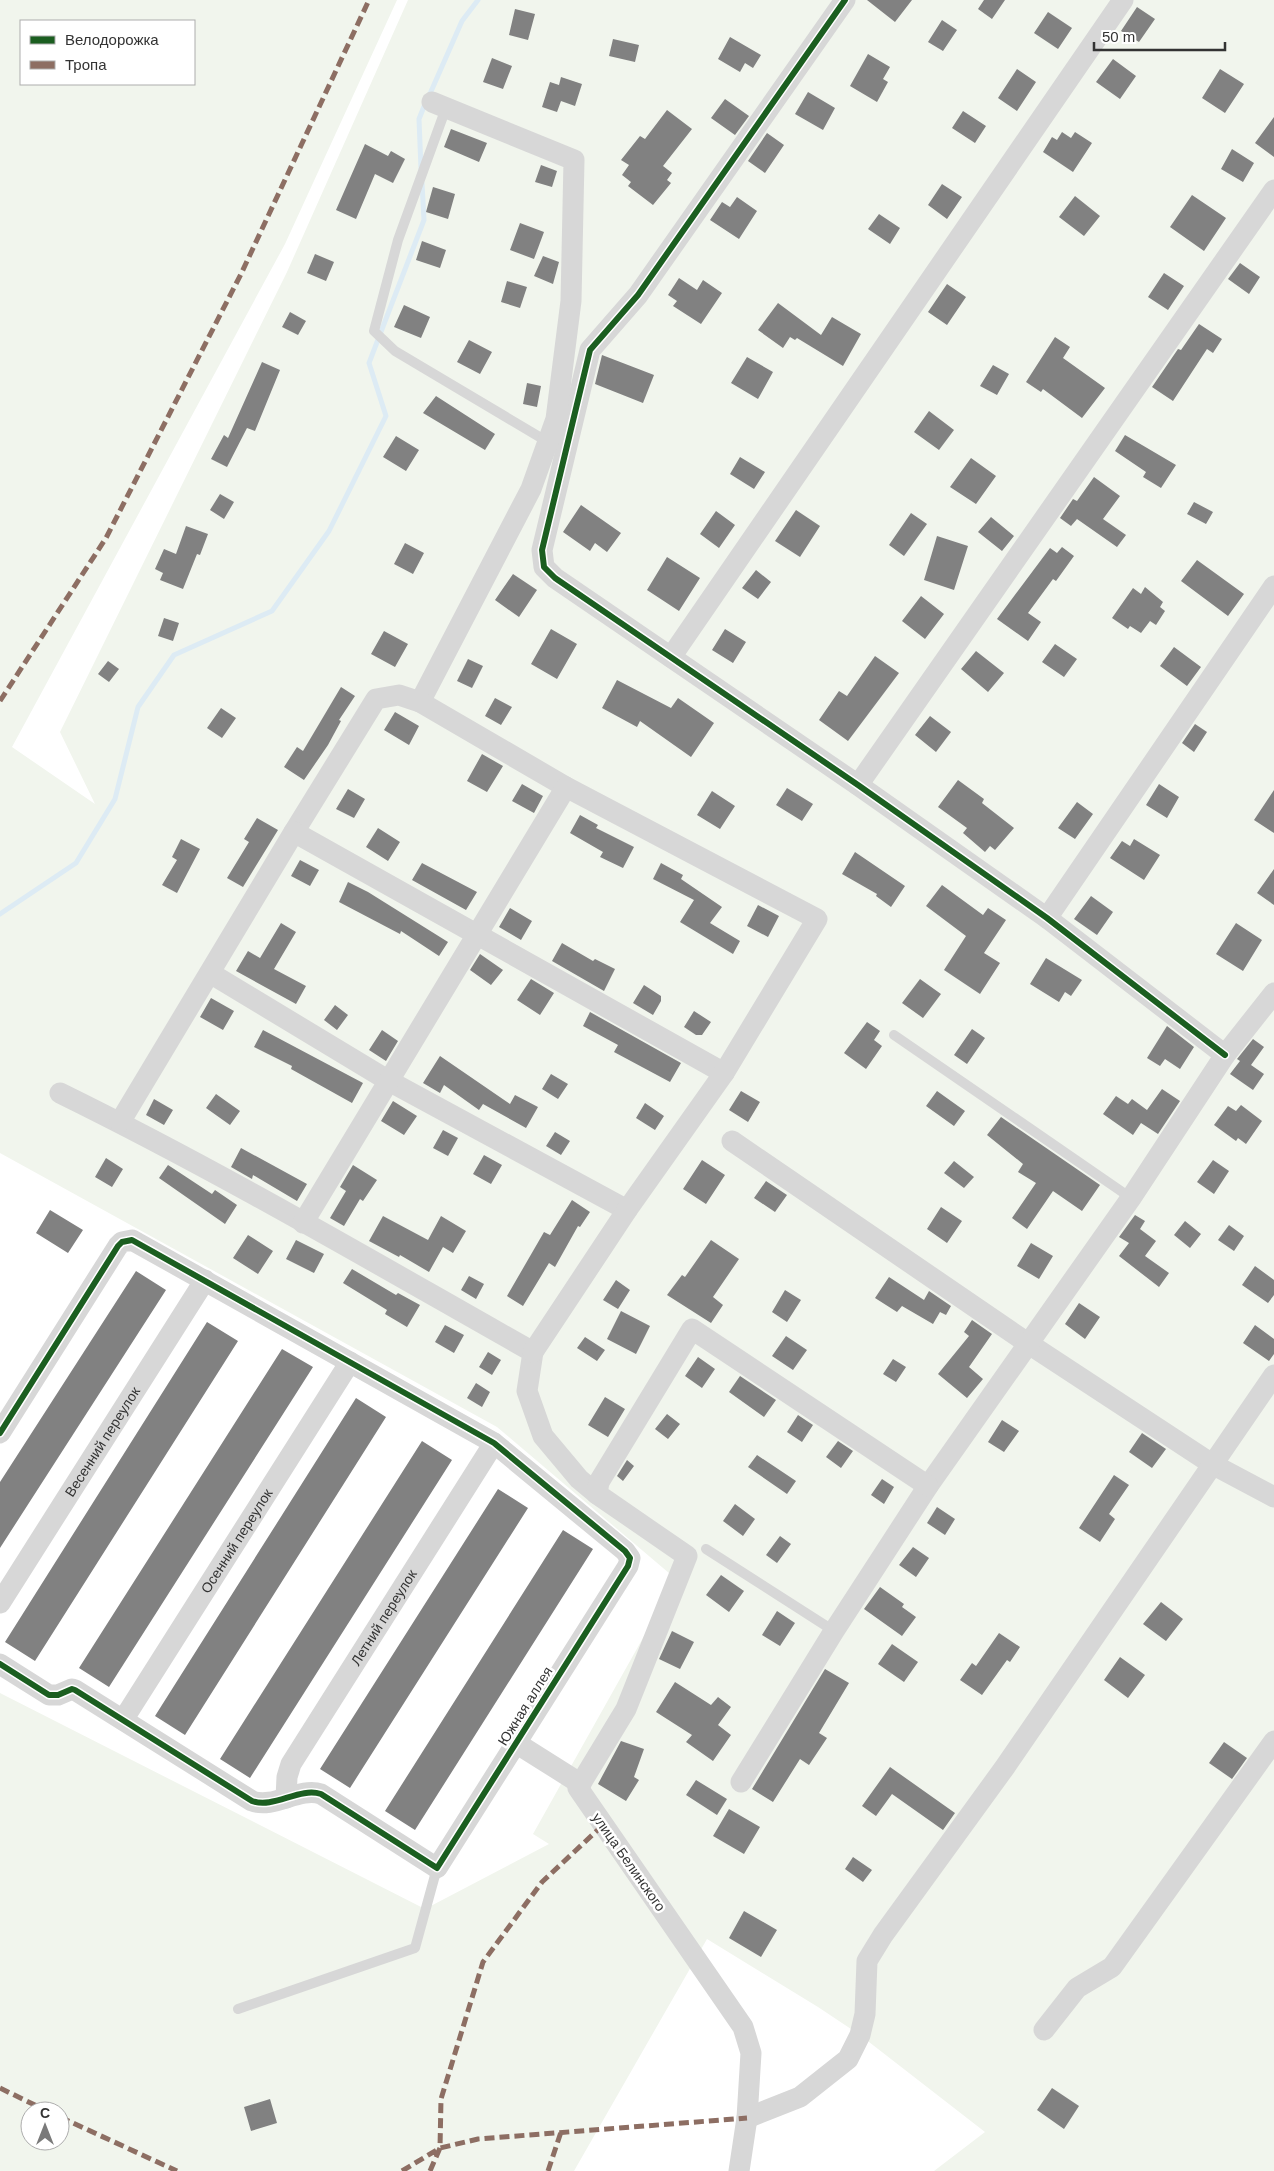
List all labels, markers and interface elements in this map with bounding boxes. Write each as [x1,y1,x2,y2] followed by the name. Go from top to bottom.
[20,20,195,85] legend
[1094,20,1225,52] scale bar
[1102,28,1135,45] text: 50 m
[65,31,159,48] text: Велодорожка
[65,56,107,73] text: Тропа
[62,1383,144,1500] street label: Весенний переулок
[198,1485,276,1596] street label: Осенний переулок
[348,1566,420,1668] street label: Летний переулок
[494,1664,556,1748] street label: Южная аллея
[589,1810,669,1914] street label: улица Белинского
[20,2101,70,2151] north arrow
[40,2105,50,2121] text: С

